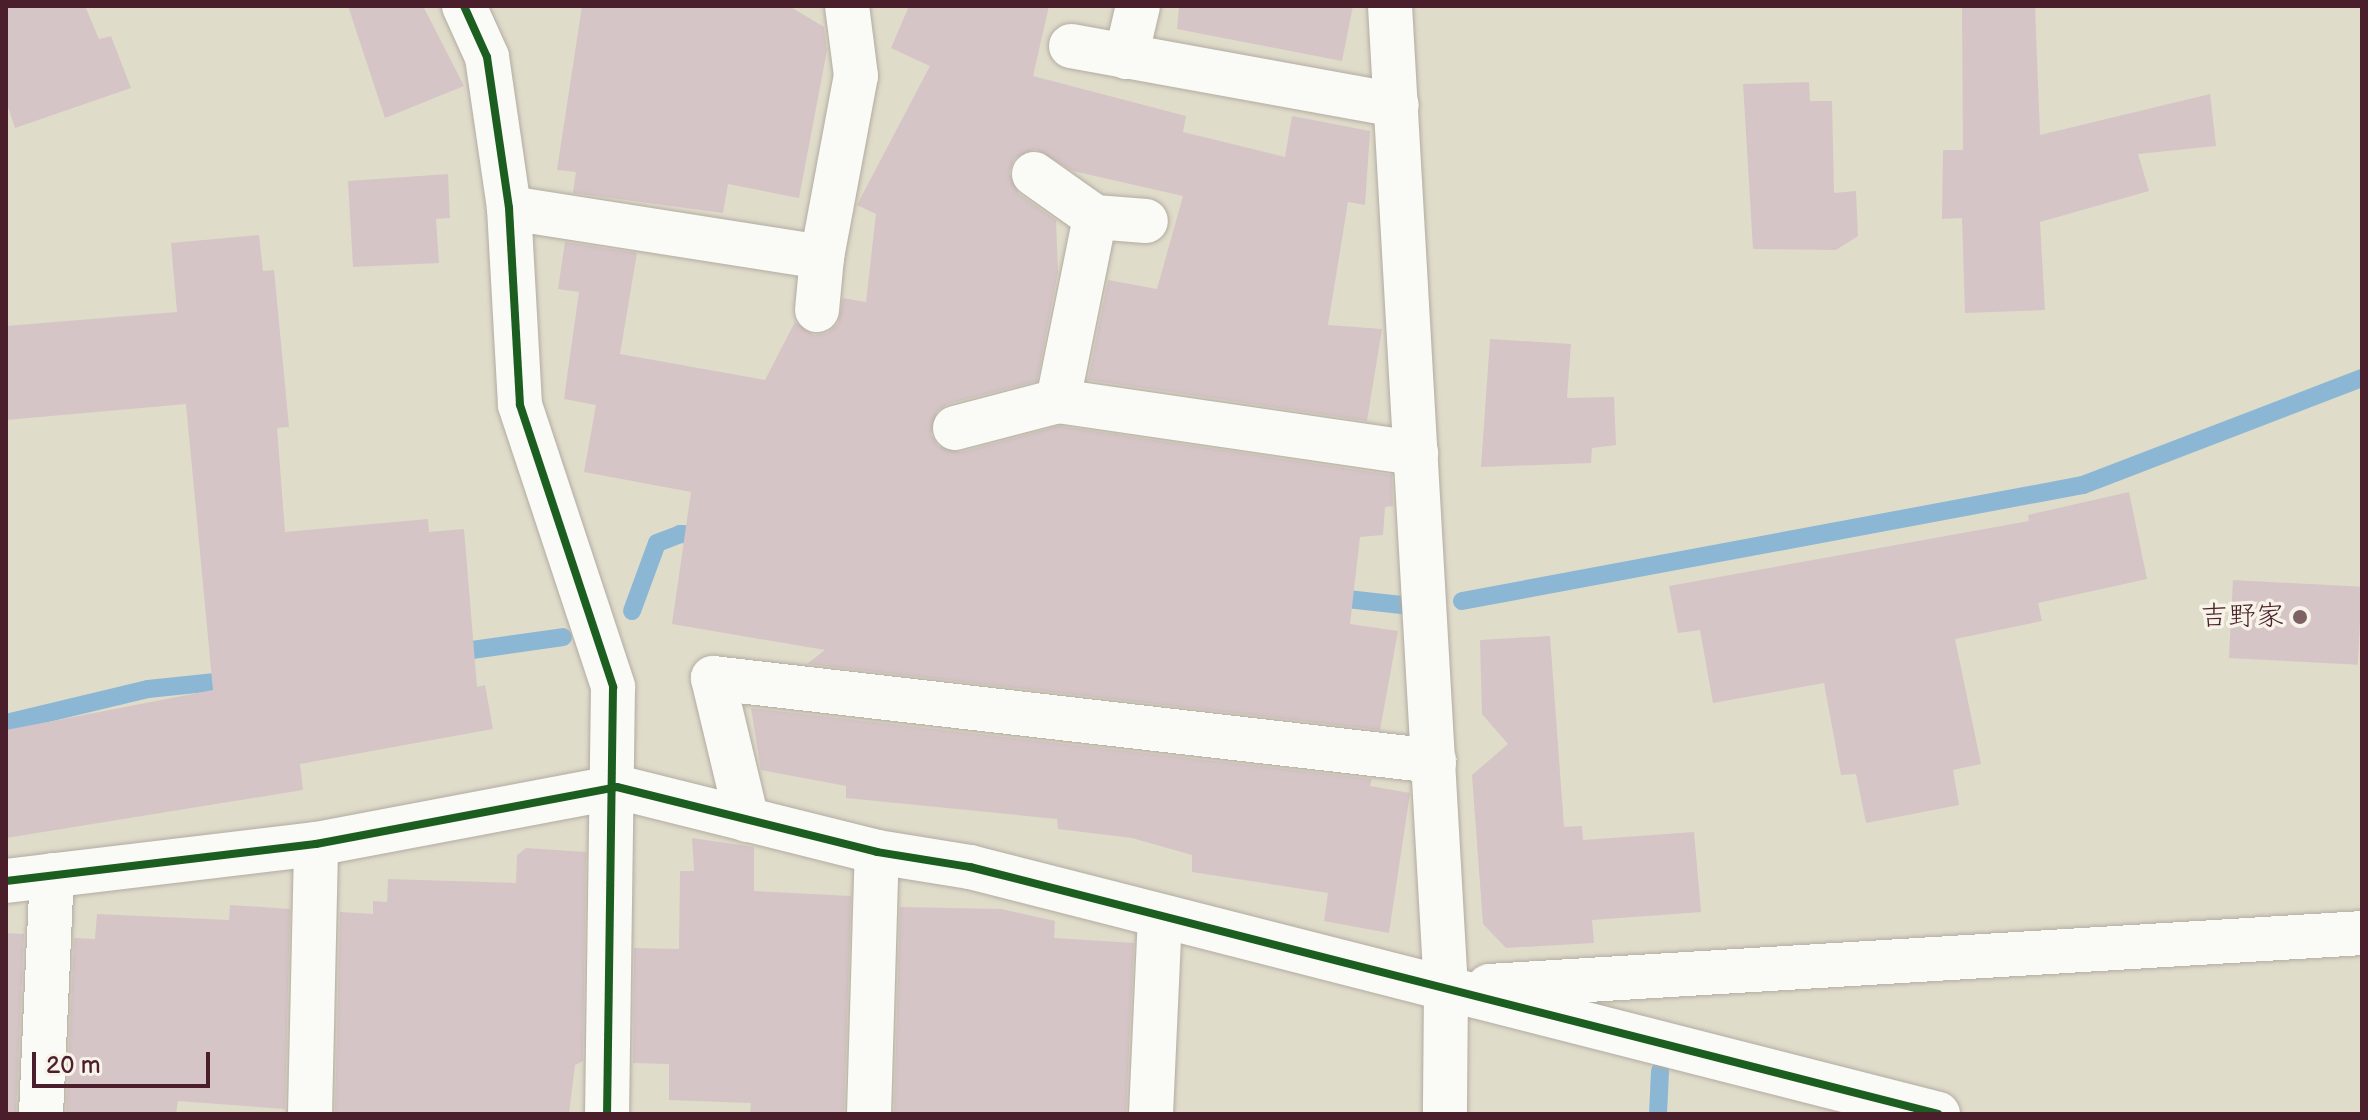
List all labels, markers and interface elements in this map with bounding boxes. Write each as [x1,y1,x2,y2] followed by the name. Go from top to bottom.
[2200,600,2284,634] place label: 吉野家
[2291,608,2309,626] marker: 吉野家
[36,1036,214,1086] scale bar
[46,1051,101,1080] text: 20 m

